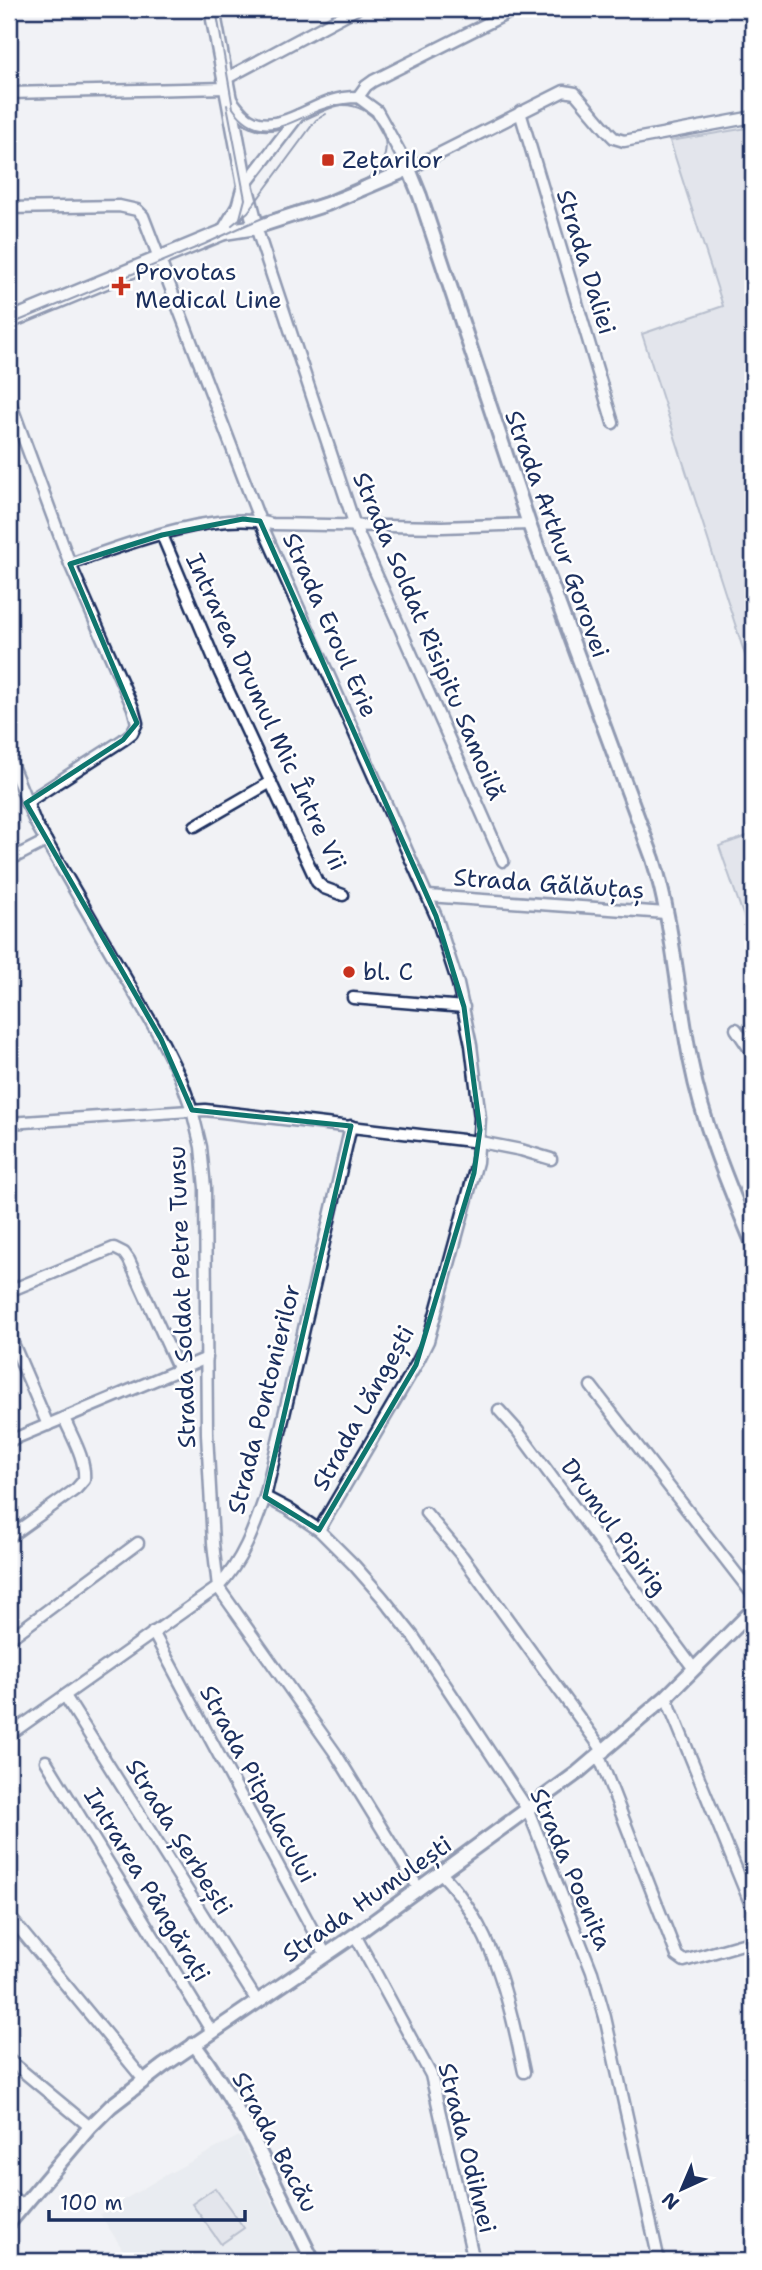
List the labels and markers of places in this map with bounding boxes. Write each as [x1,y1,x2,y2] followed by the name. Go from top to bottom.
[342,144,443,176] place label: Zețarilor
[320,152,336,168] marker: Zețarilor
[135,256,282,316] place label: Provotas Medical Line
[113,278,129,294] marker: Provotas Medical Line
[363,956,413,988] place label: bl. C
[341,964,357,980] marker: bl. C

